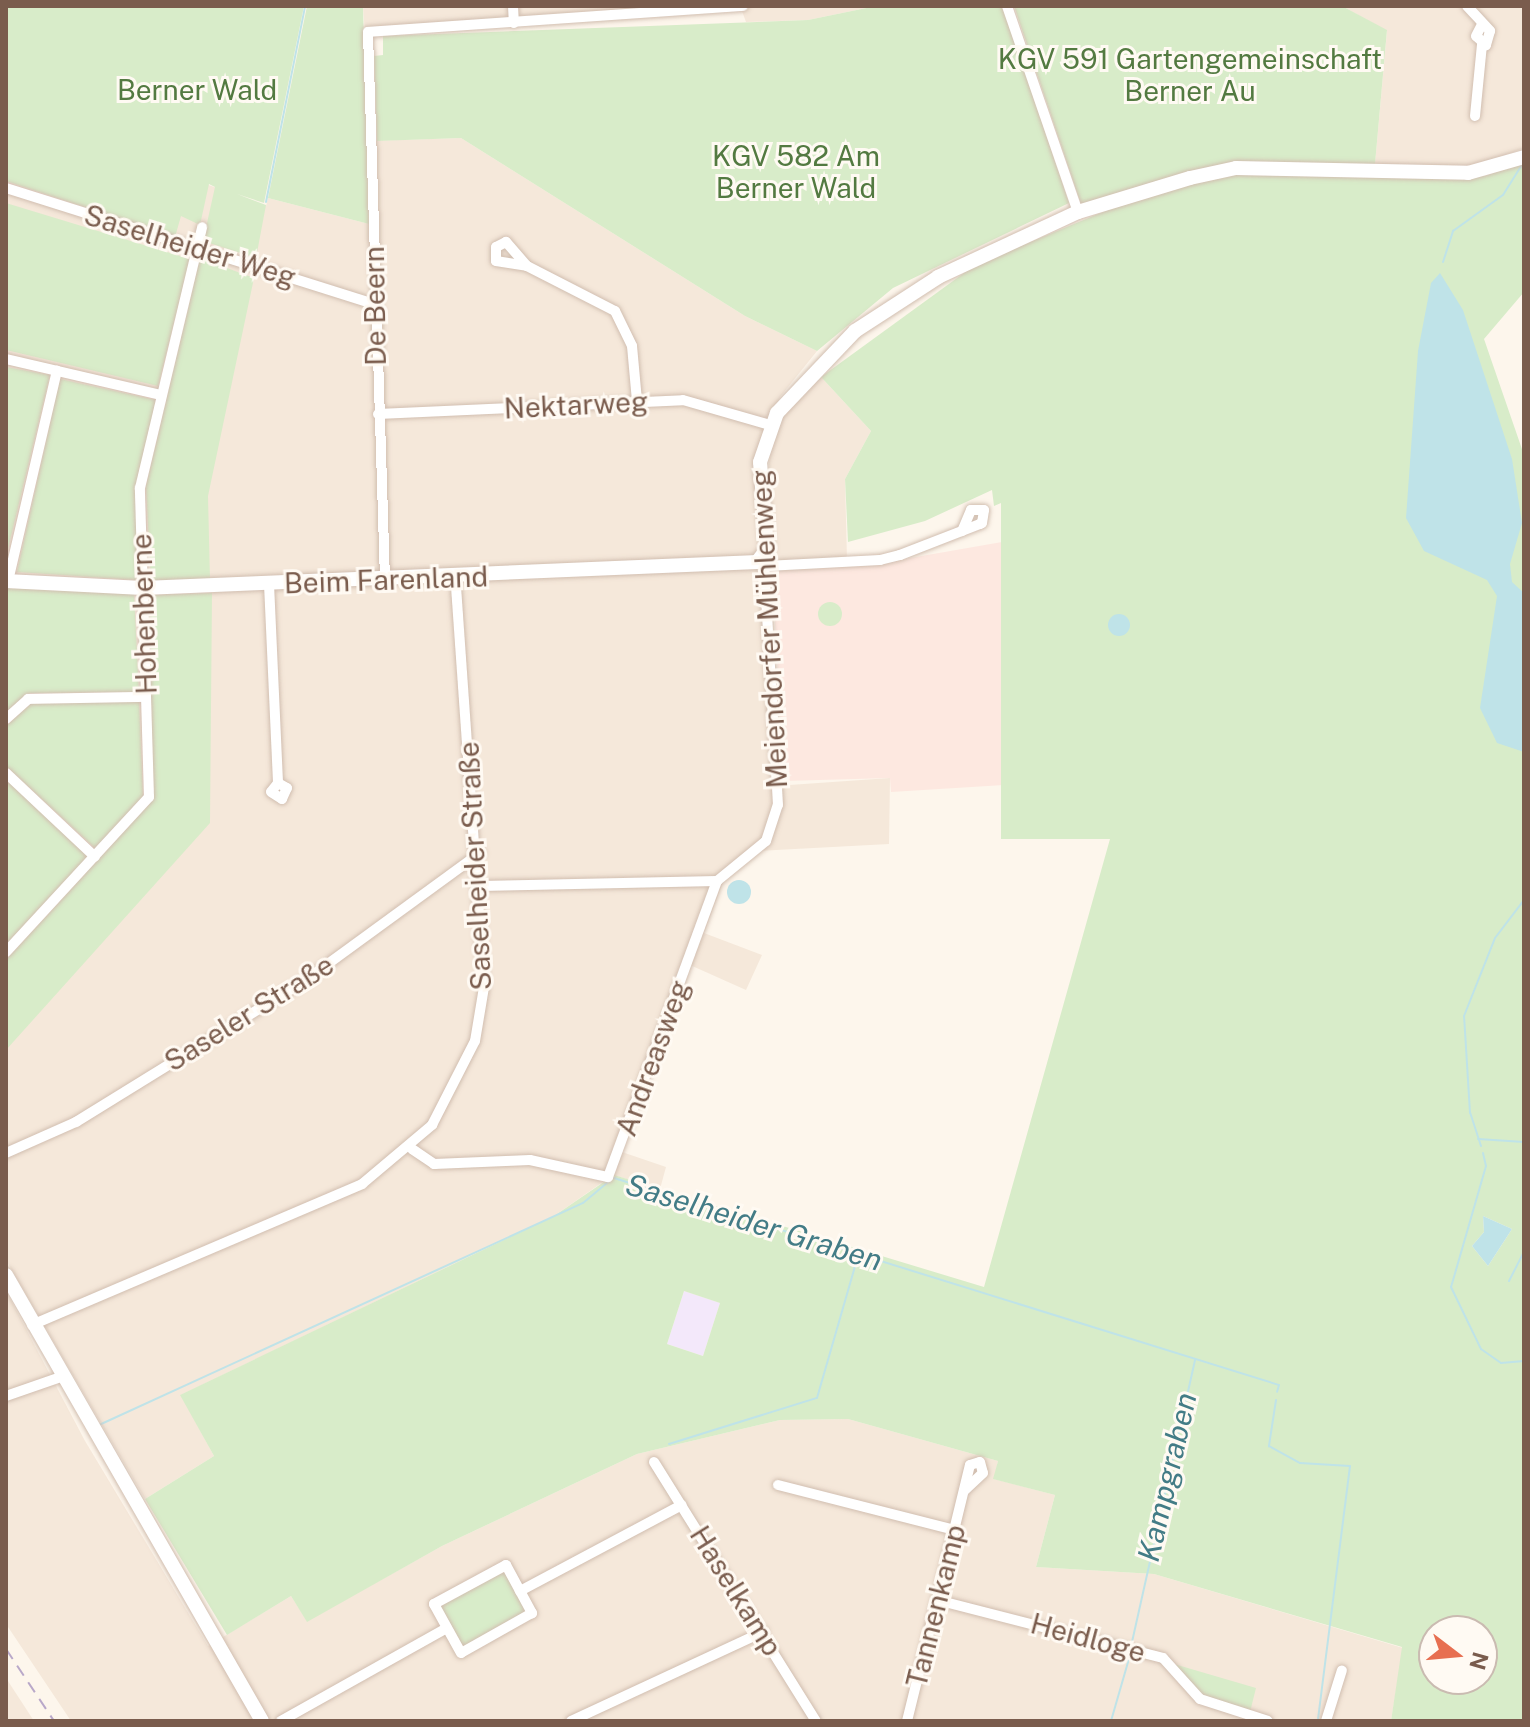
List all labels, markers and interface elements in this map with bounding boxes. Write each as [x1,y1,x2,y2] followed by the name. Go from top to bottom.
[998,42,1382,108] park label: KGV 591 Gartengemeinschaft Berner Au
[117,73,277,107] park label: Berner Wald
[712,139,880,205] park label: KGV 582 Am Berner Wald
[80,198,300,294] street label: Saselheider Weg
[357,246,393,366] street label: De Beern
[503,384,649,426] street label: Nektarweg
[744,469,794,789] street label: Meiendorfer Mühlenweg
[124,533,164,695] street label: Hohenberne
[283,560,489,600] street label: Beim Farenland
[452,741,498,991] street label: Saselheider Straße
[158,948,340,1078] street label: Saseler Straße
[609,975,697,1141] street label: Andreasweg
[621,1166,887,1278] water label: Saselheider Graben
[1130,1389,1204,1565] water label: Kampgraben
[683,1520,789,1662] street label: Haselkamp
[900,1521,972,1691] street label: Tannenkamp
[1027,1607,1149,1669] street label: Heidloge
[1418,1615,1498,1695] north arrow
[1464,1649,1494,1673] text: N

